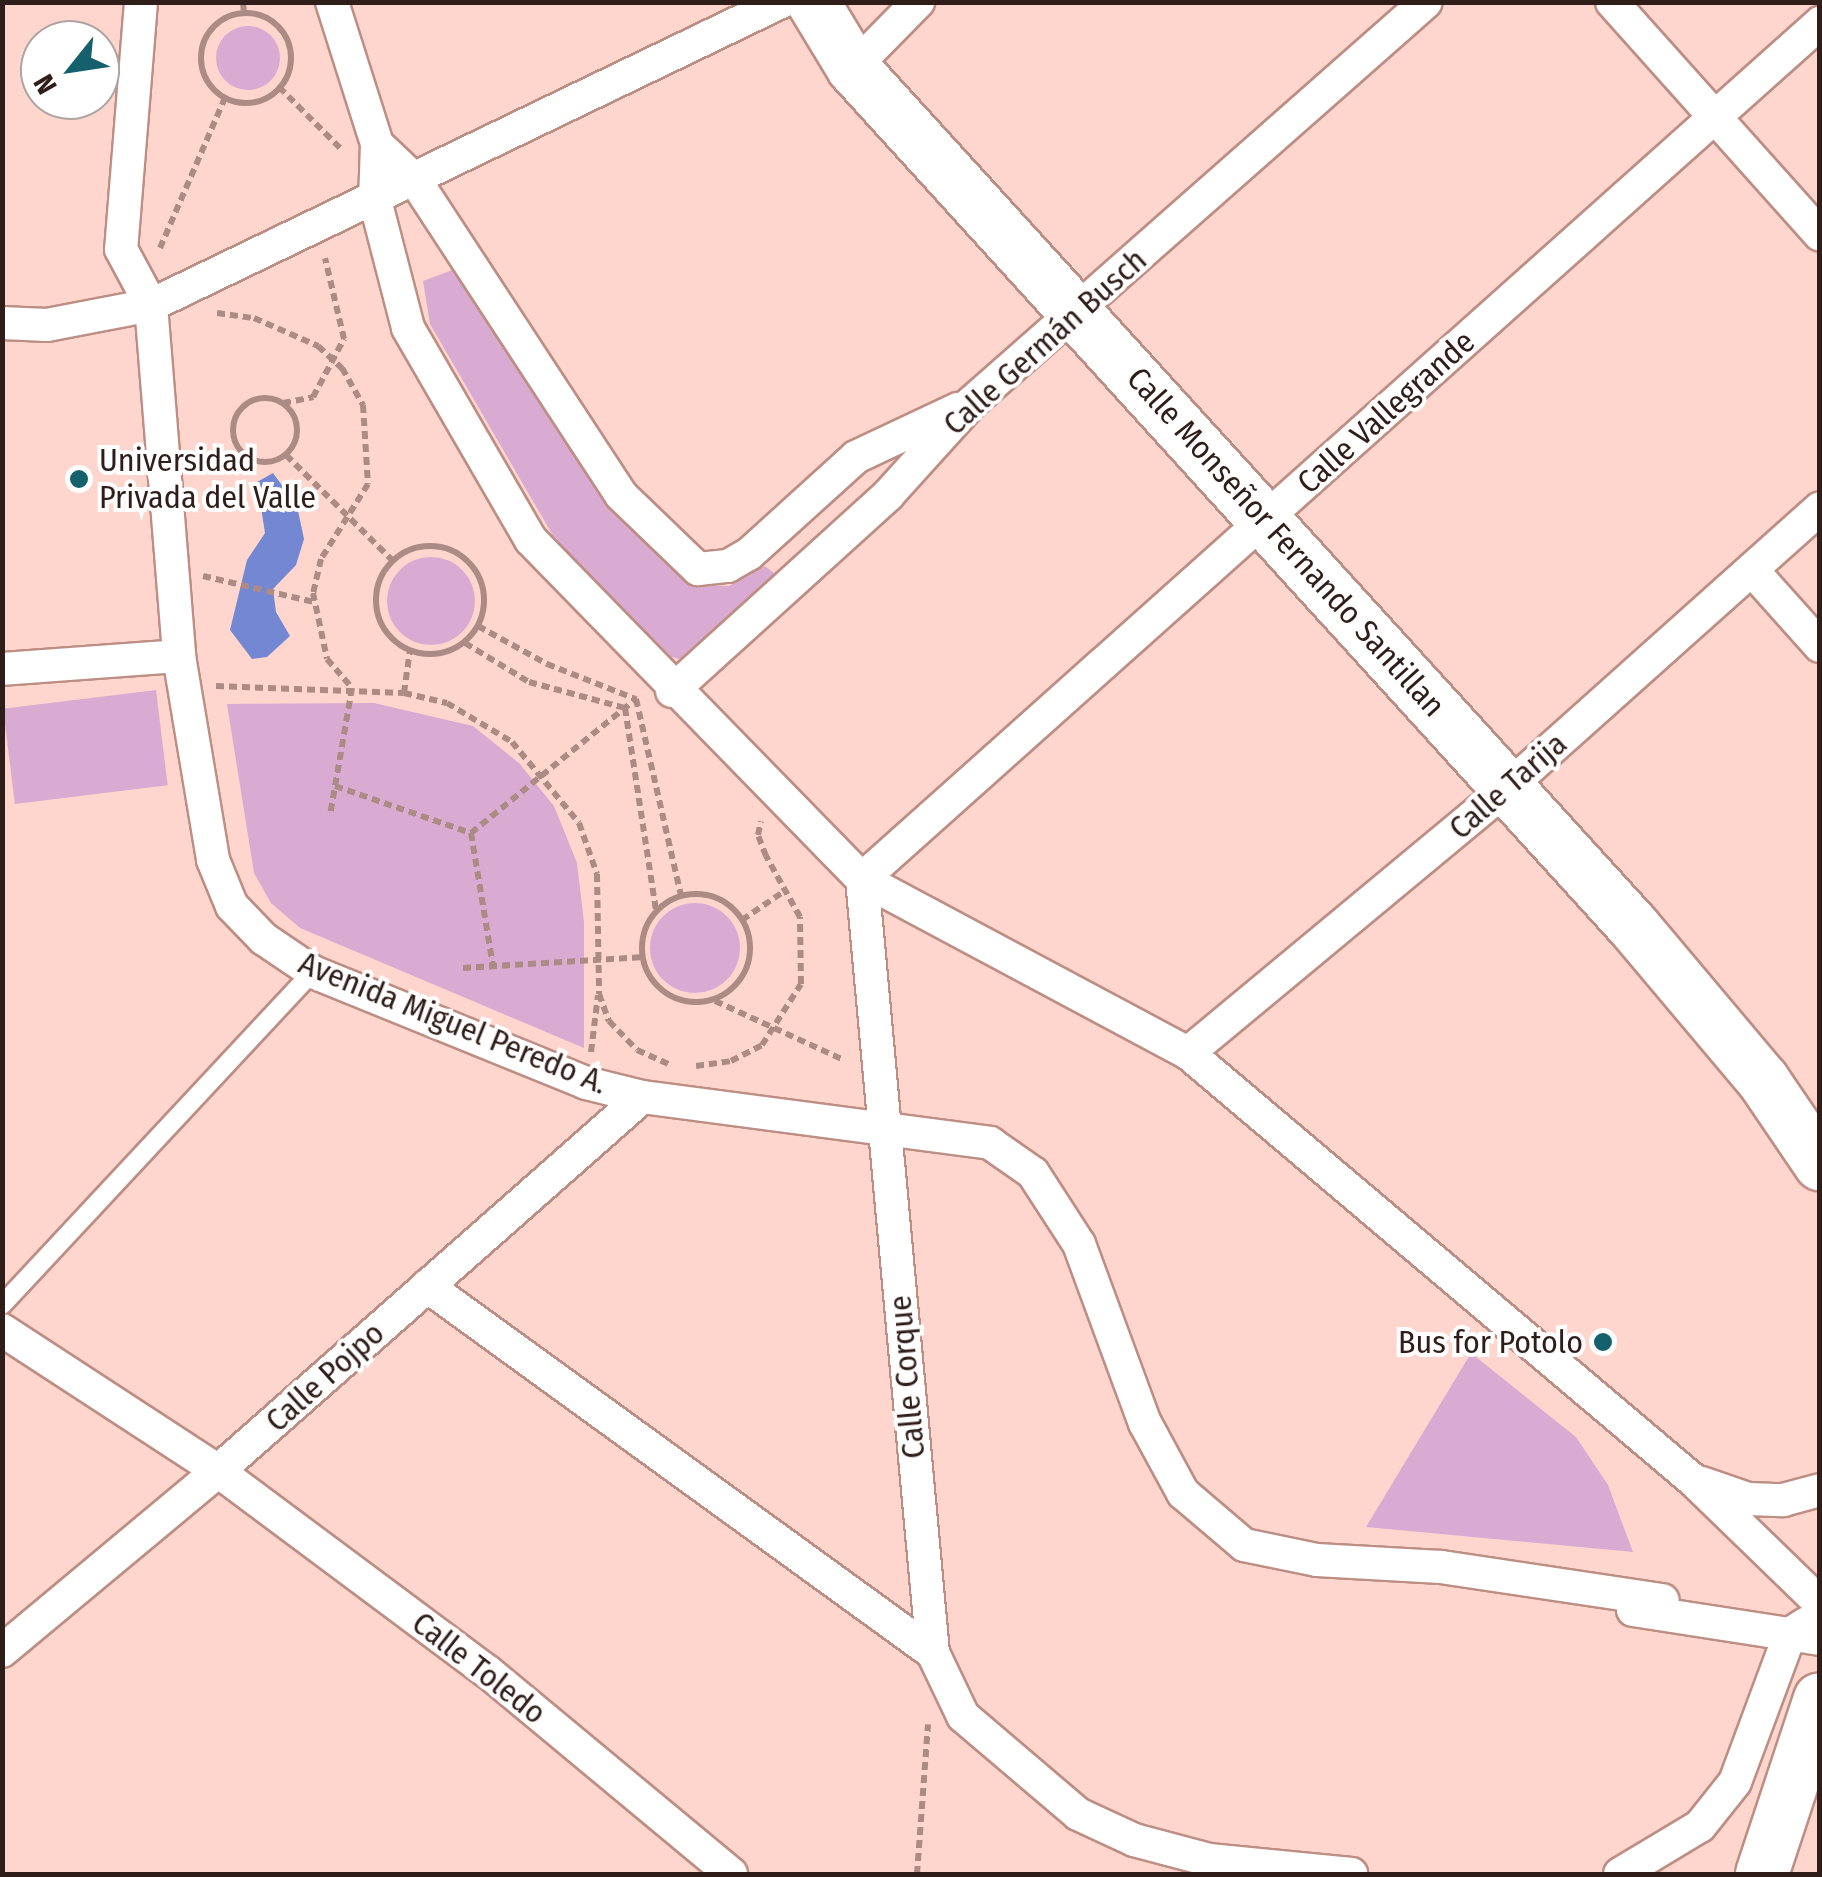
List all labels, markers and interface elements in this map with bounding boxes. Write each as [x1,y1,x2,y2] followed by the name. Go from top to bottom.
[20,20,120,120] north arrow
[27,69,64,100] text: N
[936,241,1154,443] street label: Calle Germán Busch
[1290,322,1482,502] street label: Calle Vallegrande
[1119,359,1453,725] street label: Calle Monseñor Fernando Santillan
[99,442,316,517] place label: Universidad Privada del Valle
[68,468,90,490] marker: Universidad Privada del Valle
[1441,725,1575,847] street label: Calle Tarija
[293,944,613,1102] street label: Avenida Miguel Peredo A.
[881,1294,933,1460] street label: Calle Corque
[258,1314,392,1440] street label: Calle Pojpo
[1398,1323,1583,1361] place label: Bus for Potolo
[1592,1331,1614,1353] marker: Bus for Potolo
[404,1604,554,1732] street label: Calle Toledo

